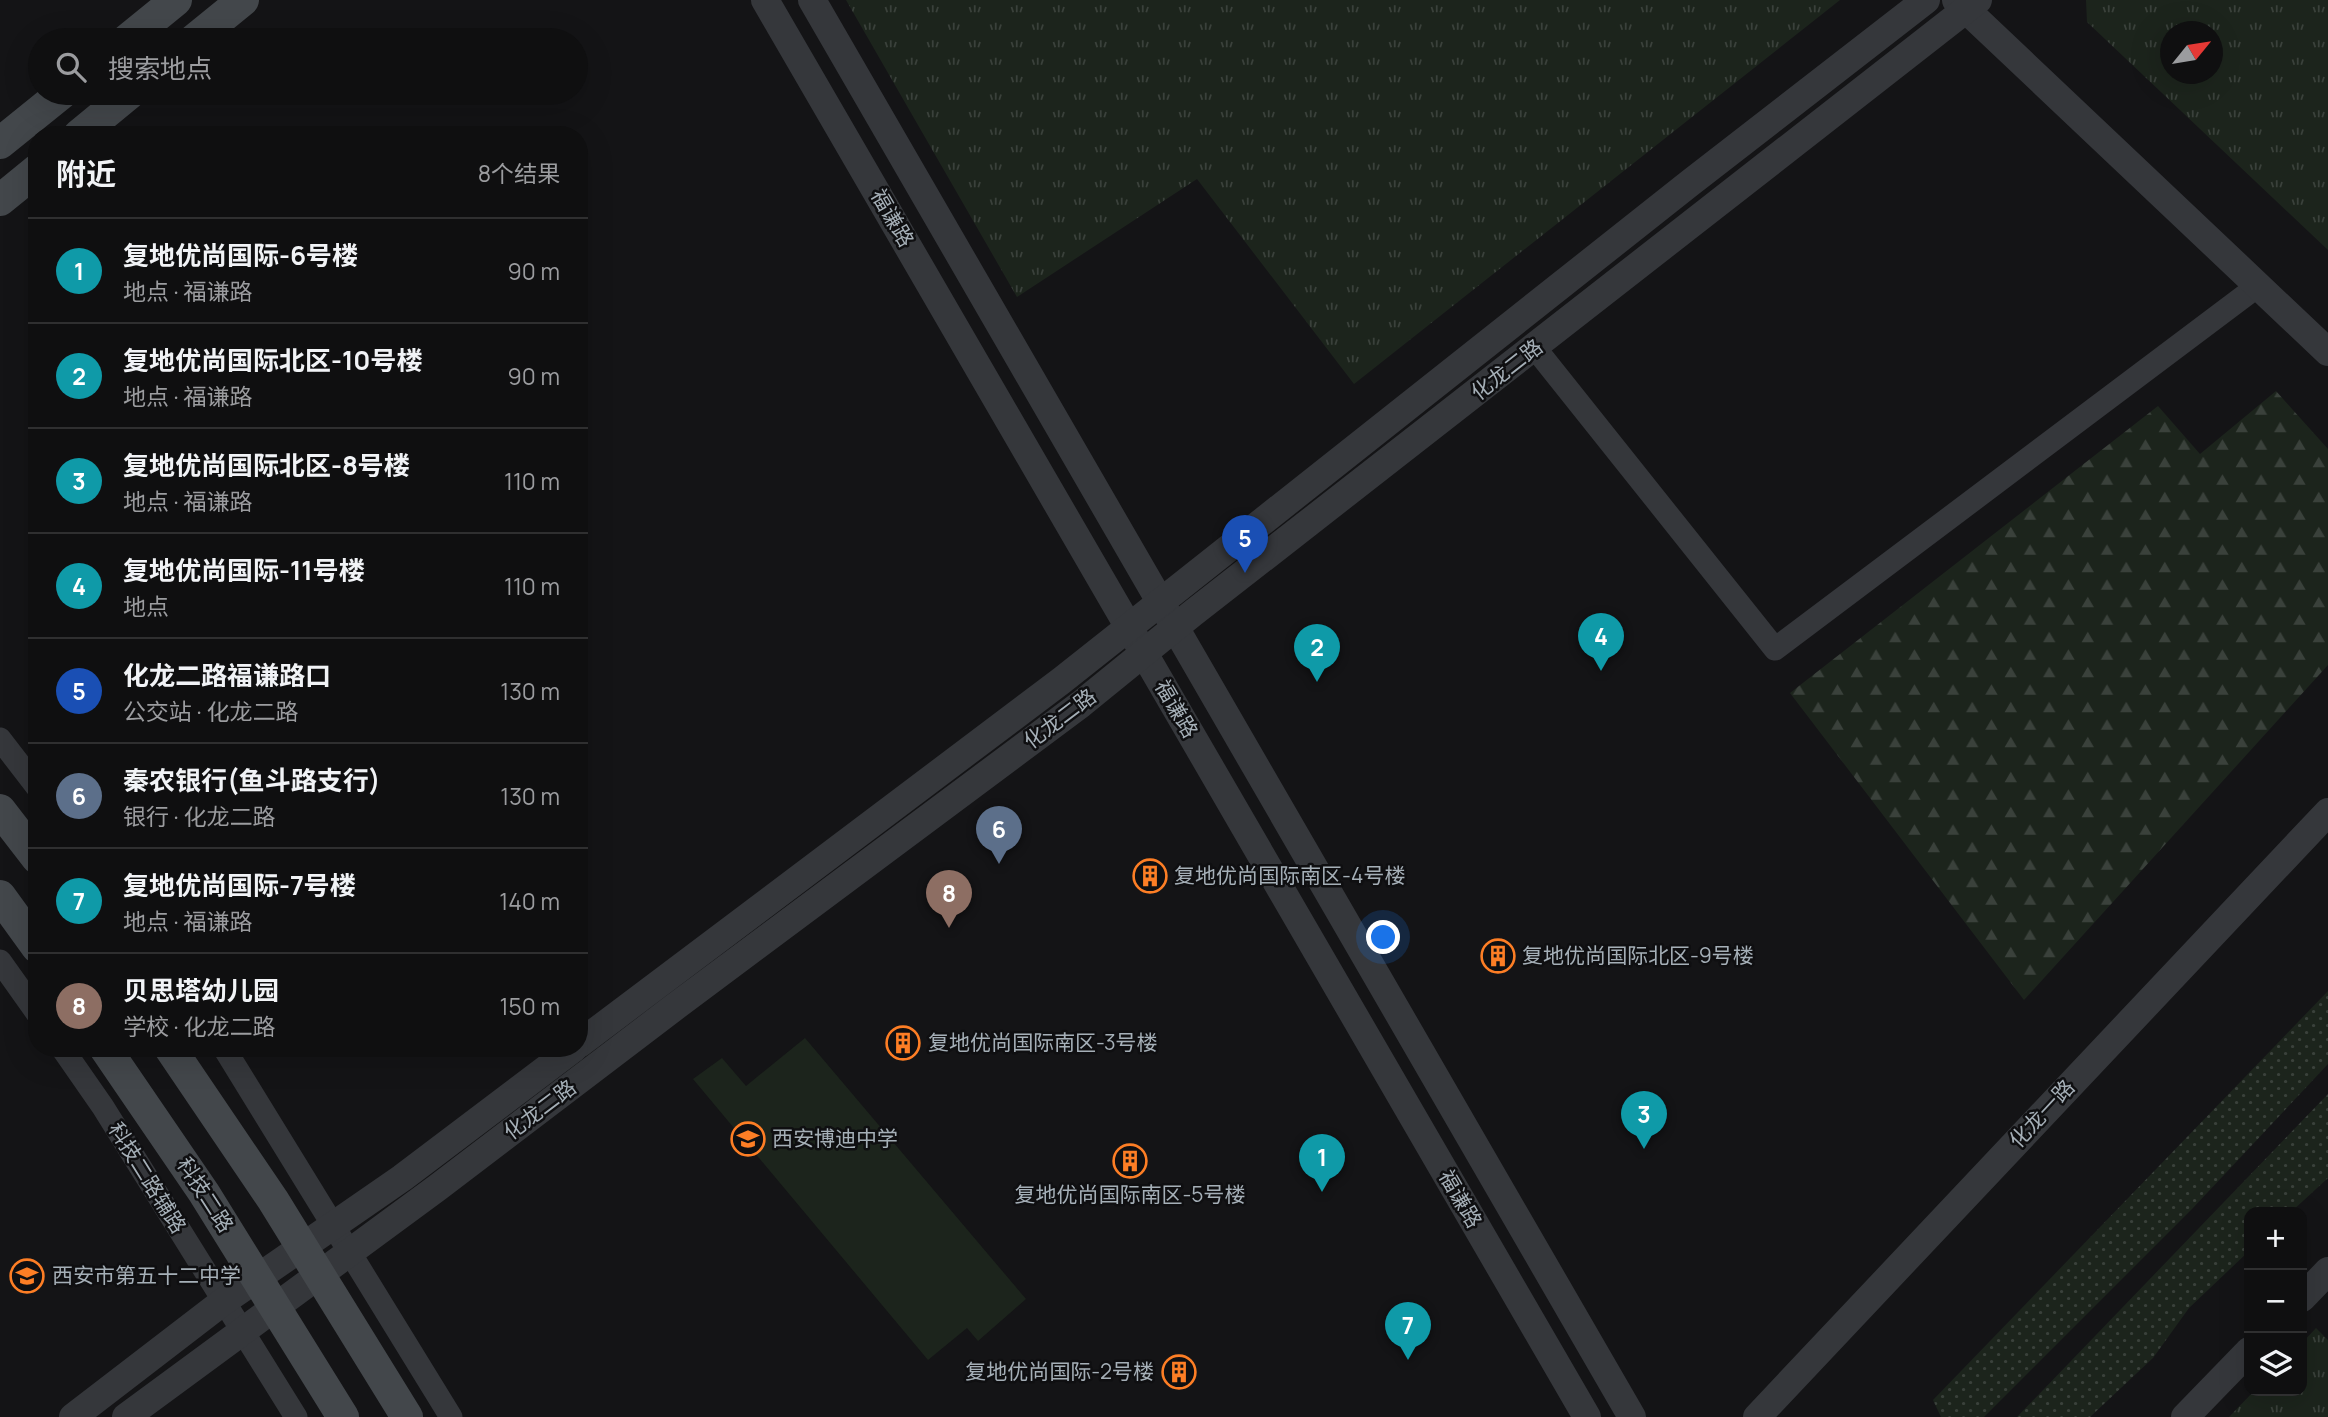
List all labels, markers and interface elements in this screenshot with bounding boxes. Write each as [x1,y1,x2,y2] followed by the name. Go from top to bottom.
[2160,21,2223,84] north arrow
[28,28,588,105] search box
[52,48,90,86] icon: search
[108,50,212,86] text: 搜索地点
[56,153,116,194] text: 附近
[478,157,560,189] text: 8个结果
[865,183,921,252] street label: 福谦路
[123,237,358,273] text: 复地优尚国际-6号楼
[74,255,84,287] text: 1
[508,255,560,287] text: 90 m
[123,275,252,307] text: 地点 · 福谦路
[1465,332,1548,406] street label: 化龙二路
[123,342,422,378] text: 复地优尚国际北区-10号楼
[72,360,86,392] text: 2
[508,360,560,392] text: 90 m
[123,380,252,412] text: 地点 · 福谦路
[123,447,410,483] text: 复地优尚国际北区-8号楼
[72,465,86,497] text: 3
[504,465,560,497] text: 110 m
[123,485,252,517] text: 地点 · 福谦路
[1222,515,1268,573] pin: 5
[123,552,365,588] text: 复地优尚国际-11号楼
[72,570,86,602] text: 4
[504,570,560,602] text: 110 m
[123,590,169,622] text: 地点
[1578,613,1624,671] pin: 4
[1294,624,1340,682] pin: 2
[123,657,331,693] text: 化龙二路福谦路口
[1149,674,1205,743] street label: 福谦路
[72,675,86,707] text: 5
[500,675,560,707] text: 130 m
[1017,682,1101,755] street label: 化龙二路
[123,695,298,727] text: 公交站 · 化龙二路
[123,762,381,798] text: 秦农银行(鱼斗路支行)
[72,780,86,812] text: 6
[500,780,560,812] text: 130 m
[123,800,275,832] text: 银行 · 化龙二路
[976,806,1022,864] pin: 6
[1131,857,1169,895] building icon: 复地优尚国际南区-4号楼
[1174,861,1405,889] place label: 复地优尚国际南区-4号楼
[123,867,356,903] text: 复地优尚国际-7号楼
[926,870,972,928] pin: 8
[73,885,85,917] text: 7
[499,885,560,917] text: 140 m
[123,905,252,937] text: 地点 · 福谦路
[1366,920,1400,954] your location
[1479,937,1517,975] building icon: 复地优尚国际北区-9号楼
[1522,941,1754,969] place label: 复地优尚国际北区-9号楼
[123,972,279,1008] text: 贝思塔幼儿园
[72,990,86,1022] text: 8
[500,990,560,1022] text: 150 m
[123,1010,275,1042] text: 学校 · 化龙二路
[884,1024,922,1062] building icon: 复地优尚国际南区-3号楼
[928,1028,1158,1056] place label: 复地优尚国际南区-3号楼
[497,1073,581,1146] street label: 化龙二路
[2002,1073,2080,1154] street label: 化龙一路
[1621,1091,1667,1149] pin: 3
[103,1117,193,1238] street label: 科技二路辅路
[729,1120,767,1158] school or university icon: 西安博迪中学
[772,1124,898,1152] place label: 西安博迪中学
[1299,1134,1345,1192] pin: 1
[1111,1142,1149,1180] building icon: 复地优尚国际南区-5号楼
[171,1152,240,1237] street label: 科技二路
[1433,1164,1489,1233] street label: 福谦路
[1015,1180,1245,1208] place label: 复地优尚国际南区-5号楼
[2244,1207,2307,1396] map controls
[2244,1207,2307,1270] button: +
[8,1257,46,1295] school or university icon: 西安市第五十二中学
[52,1261,241,1289] place label: 西安市第五十二中学
[2244,1270,2307,1333] button: −
[1385,1302,1431,1360] pin: 7
[2244,1333,2307,1396] button: layers
[1160,1353,1198,1391] building icon: 复地优尚国际-2号楼
[965,1357,1154,1385] place label: 复地优尚国际-2号楼

